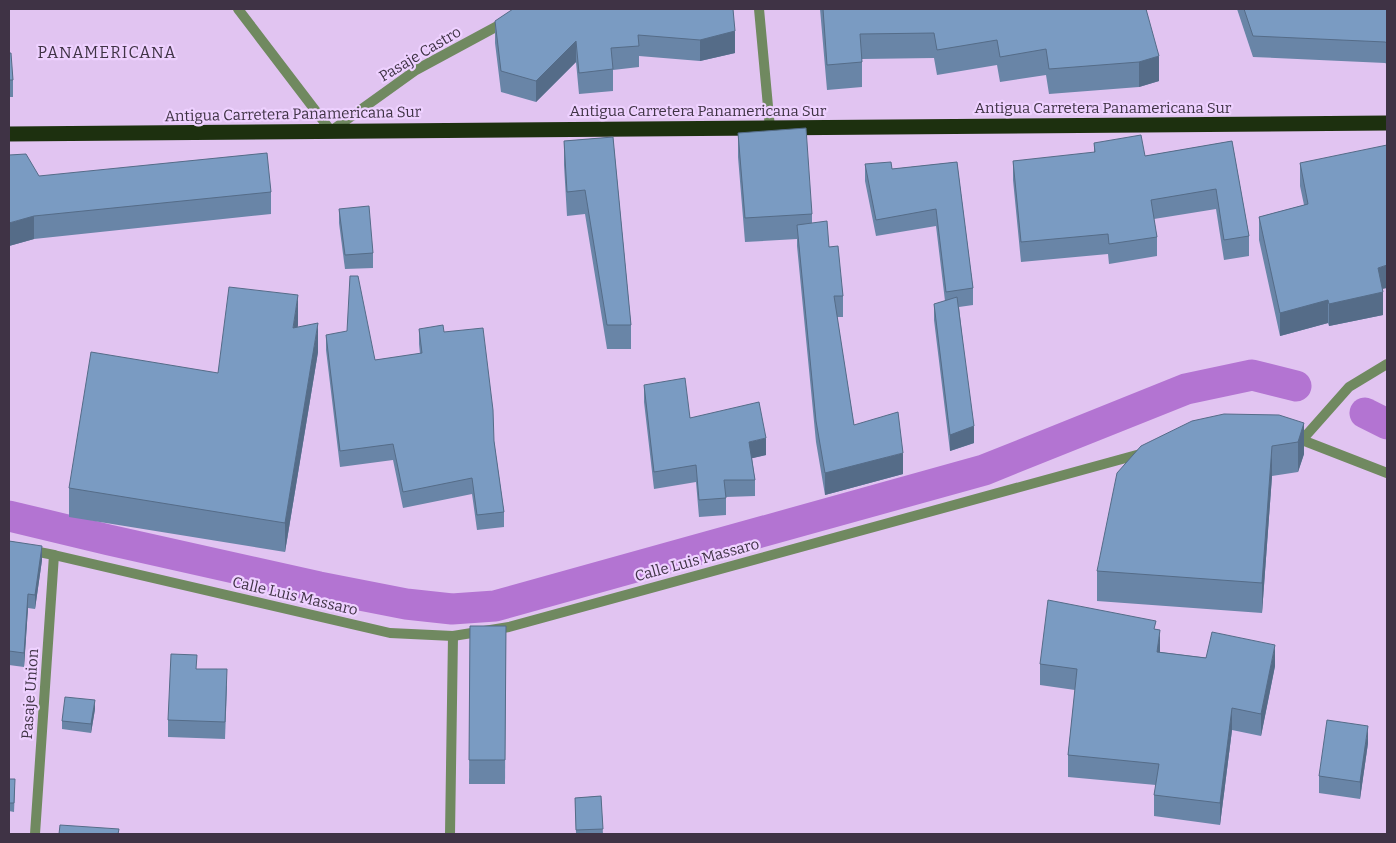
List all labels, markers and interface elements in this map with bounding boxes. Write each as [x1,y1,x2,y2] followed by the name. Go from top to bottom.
[376,22,464,86] street label: Pasaje Castro
[37,43,177,62] district label: PANAMERICANA
[975,99,1232,117] street label: Antigua Carretera Panamericana Sur
[570,102,827,120] street label: Antigua Carretera Panamericana Sur
[164,103,422,125] street label: Antigua Carretera Panamericana Sur
[633,535,761,585] street label: Calle Luis Massaro
[231,573,359,619] street label: Calle Luis Massaro
[18,648,42,740] street label: Pasaje Union

